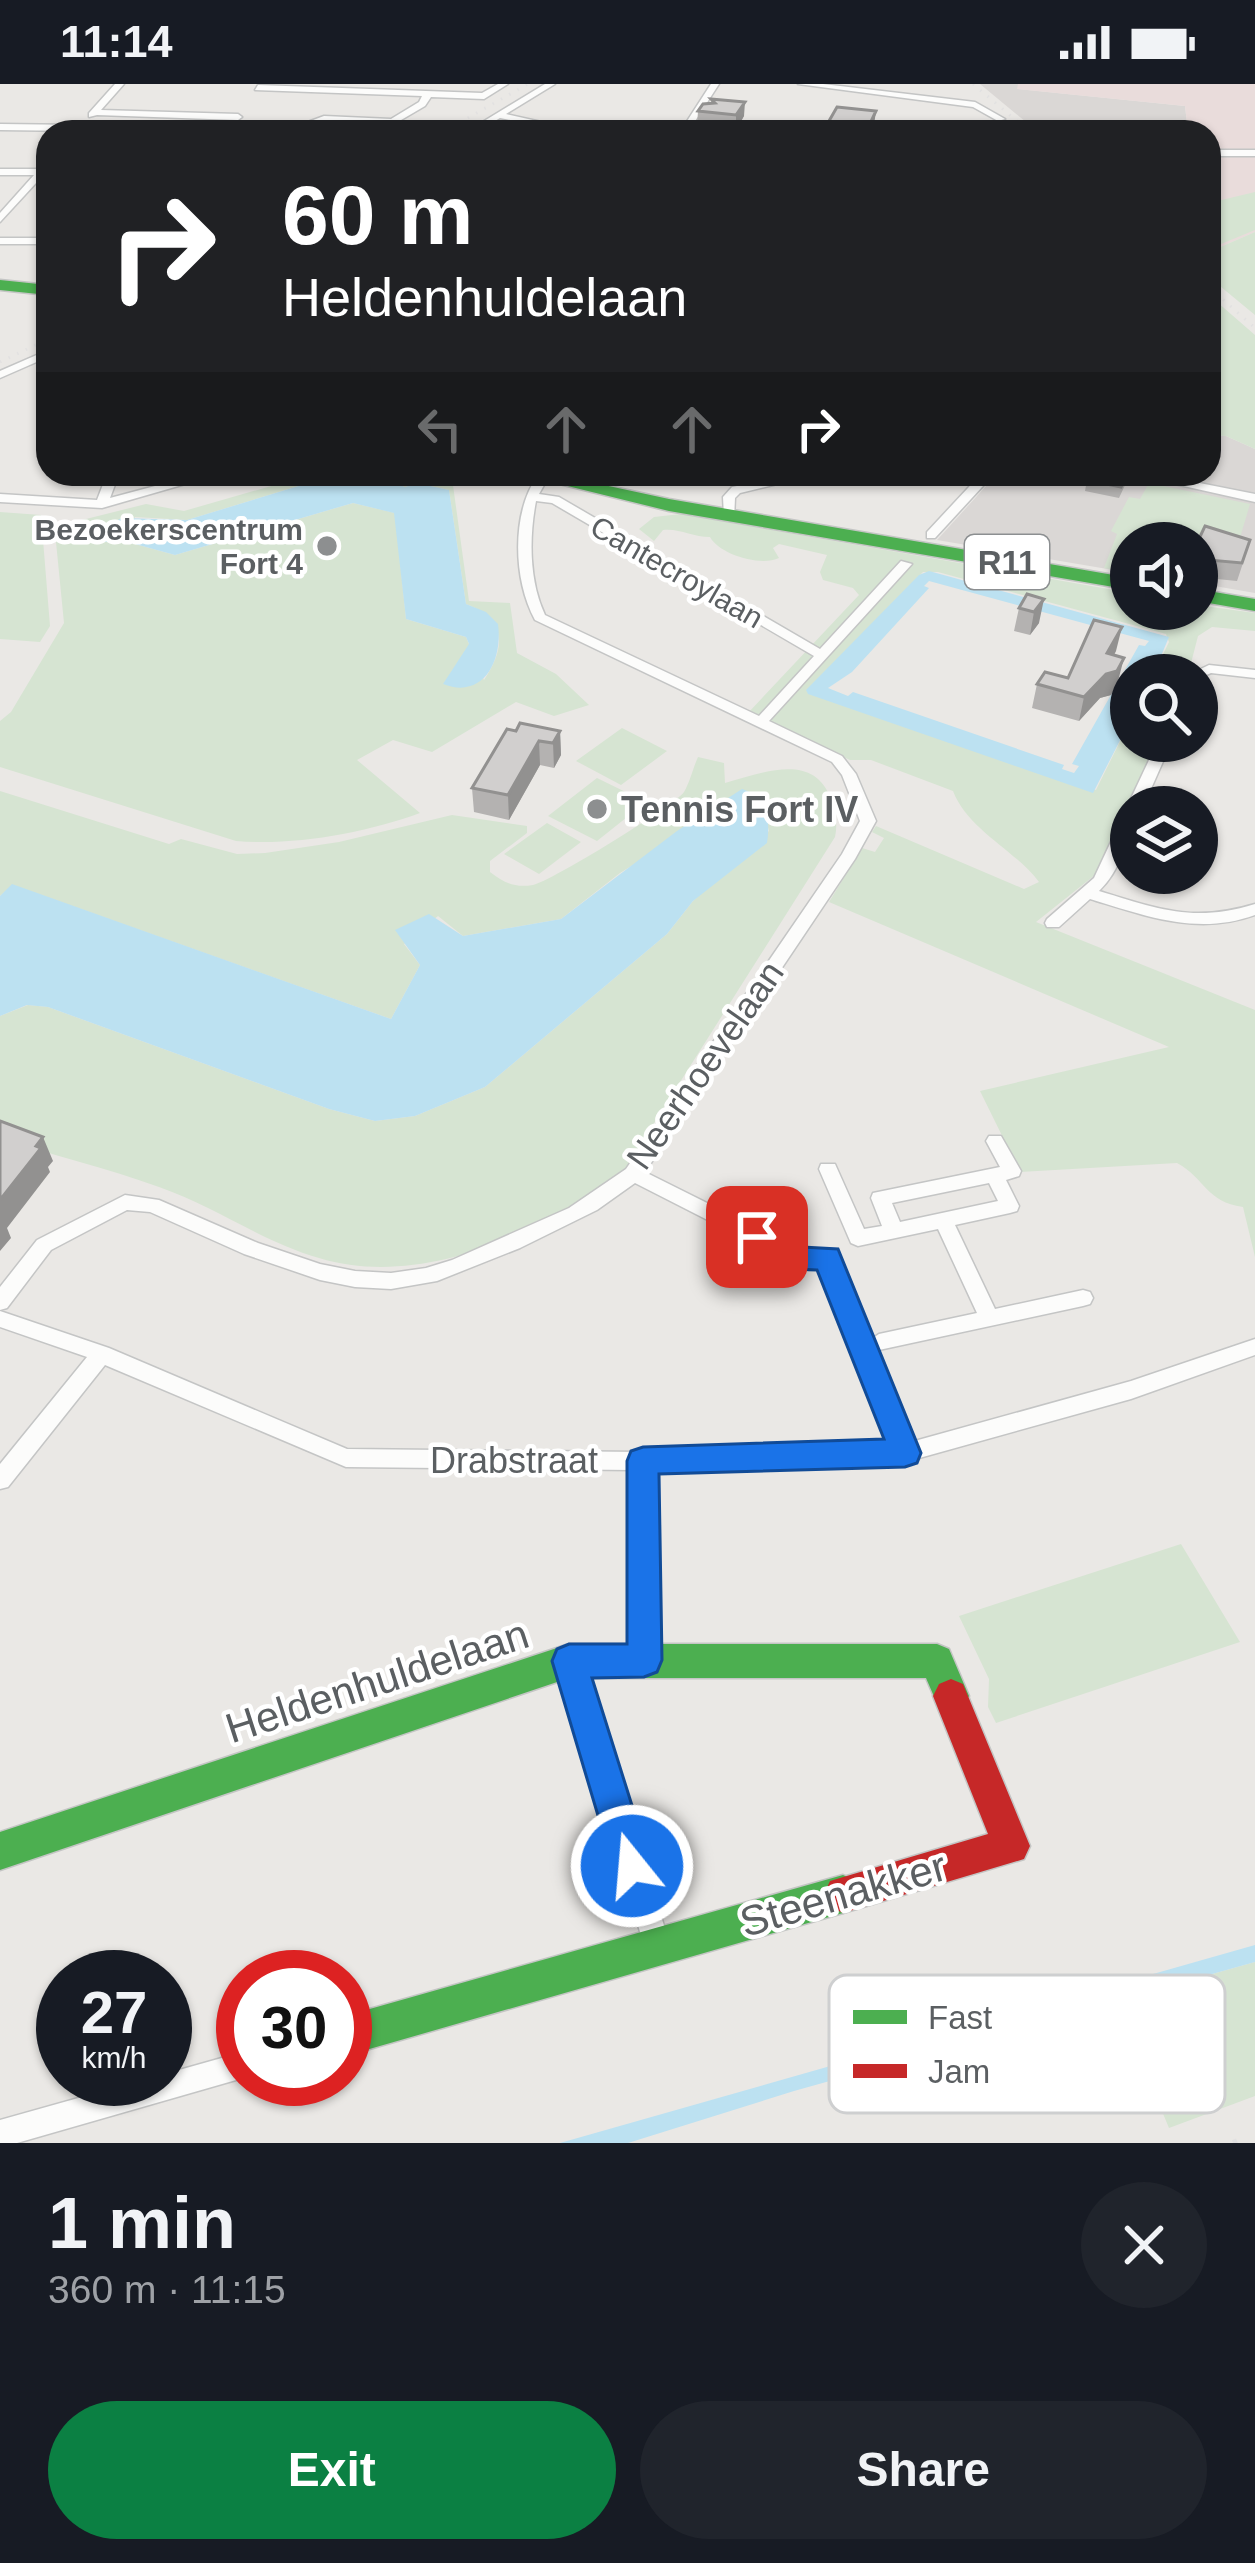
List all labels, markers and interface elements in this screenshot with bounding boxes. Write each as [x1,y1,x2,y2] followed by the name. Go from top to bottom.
[60,16,173,67] text: 11:14
[84,168,240,324] icon: right
[282,168,473,262] text: 60 m
[282,267,687,327] text: Heldenhuldelaan
[407,396,473,462] icon: left
[533,396,599,462] icon: ahead
[659,396,725,462] icon: ahead
[785,396,851,462] icon: right
[585,509,769,635] street label: Cantecroylaan
[35,513,303,580] place label: Bezoekerscentrum Fort 4
[1110,522,1218,894] map controls
[1110,522,1218,630] button: sound
[314,533,340,559] marker: Bezoekerscentrum Fort 4
[965,535,1049,589] road number: R11
[1110,654,1218,762] button: search
[1110,786,1218,894] button: layers
[621,789,858,830] place label: Tennis Fort IV
[584,796,610,822] marker: Tennis Fort IV
[618,953,792,1177] street label: Neerhoevelaan
[706,1186,808,1288] pin
[724,1204,790,1270] icon: arrive
[430,1440,598,1481] street label: Drabstraat
[220,1610,534,1752] street label: Heldenhuldelaan
[569,1803,695,1929] position arrow
[734,1842,952,1946] street label: Steenakker
[216,1950,372,2106] speed limit sign: 30
[829,1975,1225,2113] legend
[81,1979,147,2046] text: 27
[928,1999,992,2036] text: Fast
[81,2041,147,2074] text: km/h
[928,2053,990,2090] text: Jam
[1081,2182,1207,2308] button: close
[48,2183,236,2263] text: 1 min
[48,2268,286,2311] text: 360 m · 11:15
[48,2401,616,2539] button: Exit
[640,2401,1207,2539] button: Share

